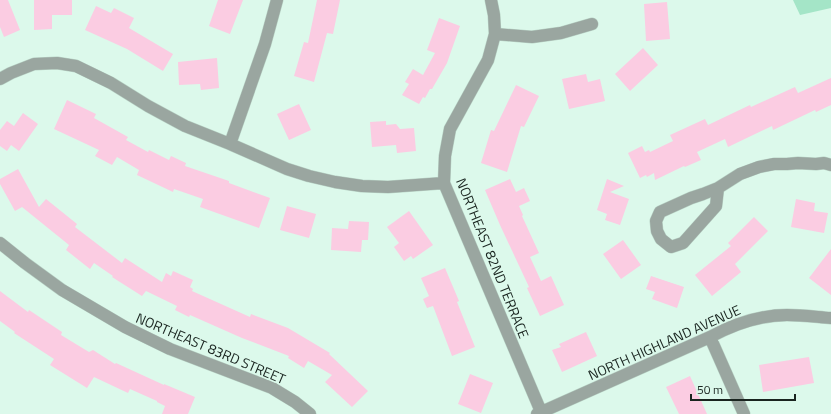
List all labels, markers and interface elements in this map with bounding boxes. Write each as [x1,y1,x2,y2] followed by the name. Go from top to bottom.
[451,175,535,341] street label: NORTHEAST 82ND TERRACE
[584,299,744,385] street label: NORTH HIGHLAND AVENUE
[133,307,290,389] street label: NORTHEAST 83RD STREET
[691,376,795,402] scale bar
[697,380,723,399] text: 50 m

